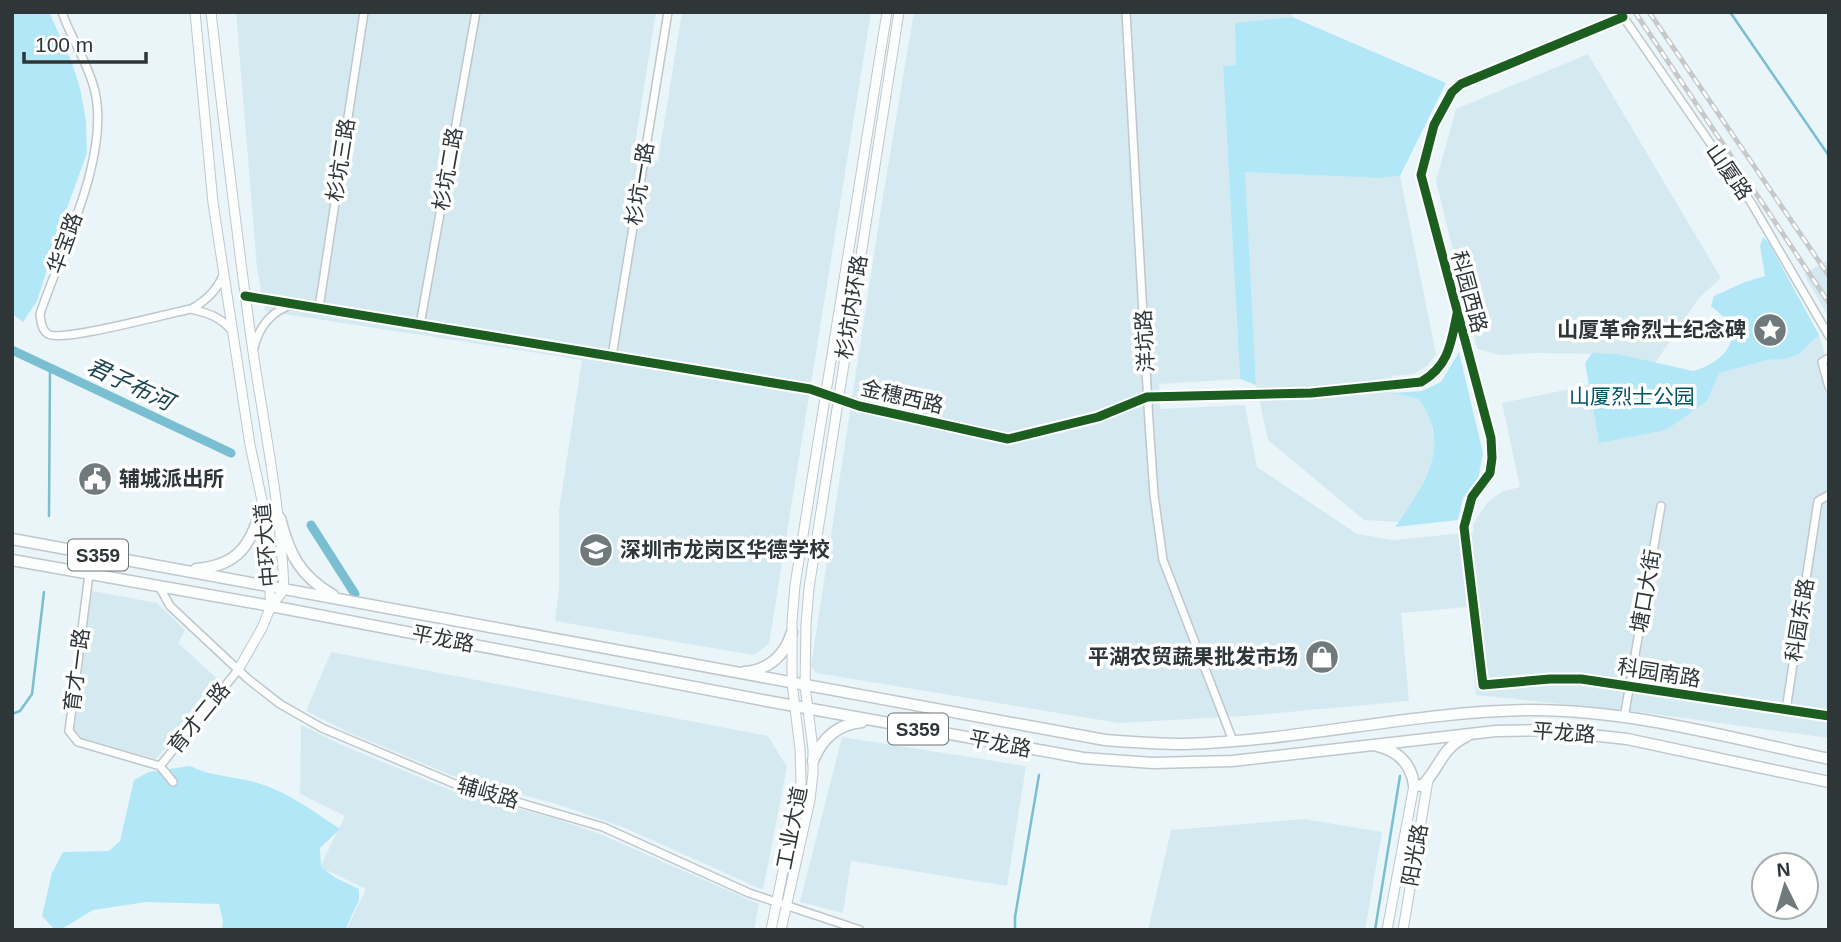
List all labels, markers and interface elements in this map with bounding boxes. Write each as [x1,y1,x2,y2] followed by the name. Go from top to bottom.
[24,21,147,65] scale bar
[35,33,93,56] text: 100 m
[323,117,358,203] street label: 杉坑三路
[429,126,466,212] street label: 杉坑二路
[1702,139,1757,204] street label: 山厦路
[622,141,657,227] street label: 杉坑一路
[43,209,86,276] street label: 华宝路
[1448,248,1491,335] street label: 科园西路
[832,253,871,361] street label: 杉坑内环路
[1131,309,1158,373] street label: 洋坑路
[1751,311,1789,349] place icon: 山厦革命烈士纪念碑
[1557,318,1746,341] place label: 山厦革命烈士纪念碑
[83,353,181,417] water label: 君子布河
[859,376,946,417] street label: 金穗西路
[1569,385,1695,408] park label: 山厦烈士公园
[76,460,114,498] public building icon: 辅城派出所
[119,467,224,490] place label: 辅城派出所
[250,502,281,588] street label: 中环大道
[577,531,615,569] school or university icon: 深圳市龙岗区华德学校
[620,538,830,561] place label: 深圳市龙岗区华德学校
[68,540,128,570] road number: S359
[1627,548,1664,634] street label: 塘口大街
[1782,577,1817,663] street label: 科园东路
[410,621,476,656] street label: 平龙路
[60,627,93,713] street label: 育才一路
[1303,638,1341,676] shop icon: 平湖农贸蔬果批发市场
[1088,645,1298,668] place label: 平湖农贸蔬果批发市场
[1616,655,1702,690] street label: 科园南路
[163,678,234,758] street label: 育才二路
[888,714,948,744] road number: S359
[1532,719,1596,746] street label: 平龙路
[967,726,1033,761] street label: 平龙路
[455,773,522,812] street label: 辅岐路
[772,784,811,871] street label: 工业大道
[1398,822,1431,888] street label: 阳光路
[1750,851,1820,921] north arrow
[1776,859,1791,881] text: N

